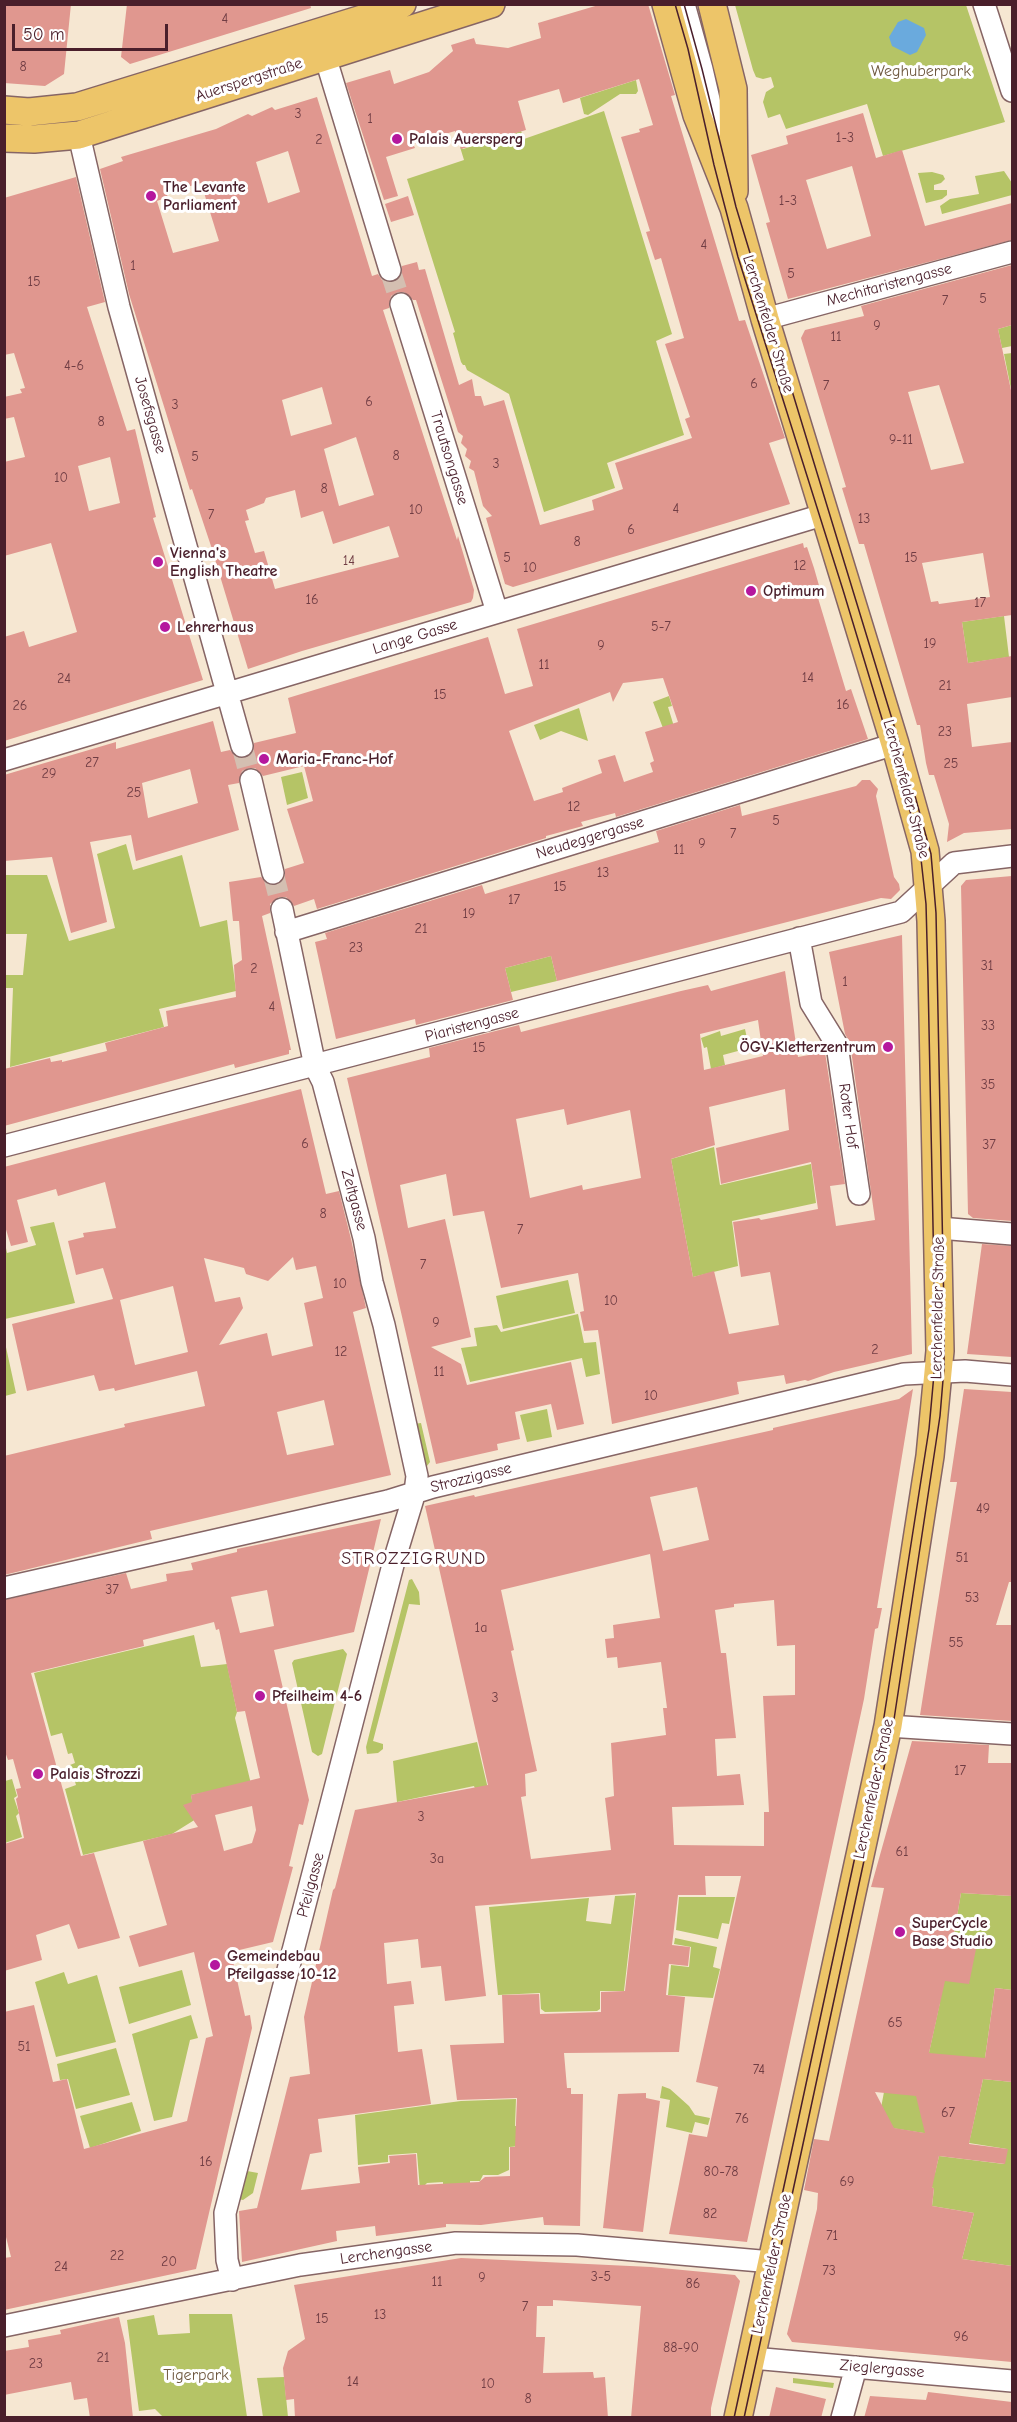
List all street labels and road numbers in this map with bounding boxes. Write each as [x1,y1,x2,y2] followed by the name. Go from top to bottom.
[193,54,305,106] street label: Auerspergstraße
[738,253,798,395] street label: Lerchenfelder Straße
[824,259,954,311] street label: Mechitaristengasse
[130,374,170,456] street label: Josefsgasse
[426,409,472,507] street label: Trautsongasse
[370,615,460,659] street label: Lange Gasse
[878,718,934,860] street label: Lerchenfelder Straße
[534,812,646,864] street label: Neudeggergasse
[423,1003,521,1047] street label: Piaristengasse
[834,1082,862,1150] street label: Roter Hof
[337,1167,371,1233] street label: Zeltgasse
[927,1236,949,1380] street label: Lerchenfelder Straße
[428,1459,514,1497] street label: Strozzigasse
[850,1717,898,1861] street label: Lerchenfelder Straße
[293,1850,329,1920] street label: Pfeilgasse
[748,2192,796,2336] street label: Lerchenfelder Straße
[339,2237,433,2269] street label: Lerchengasse
[839,2356,925,2382] street label: Zieglergasse

